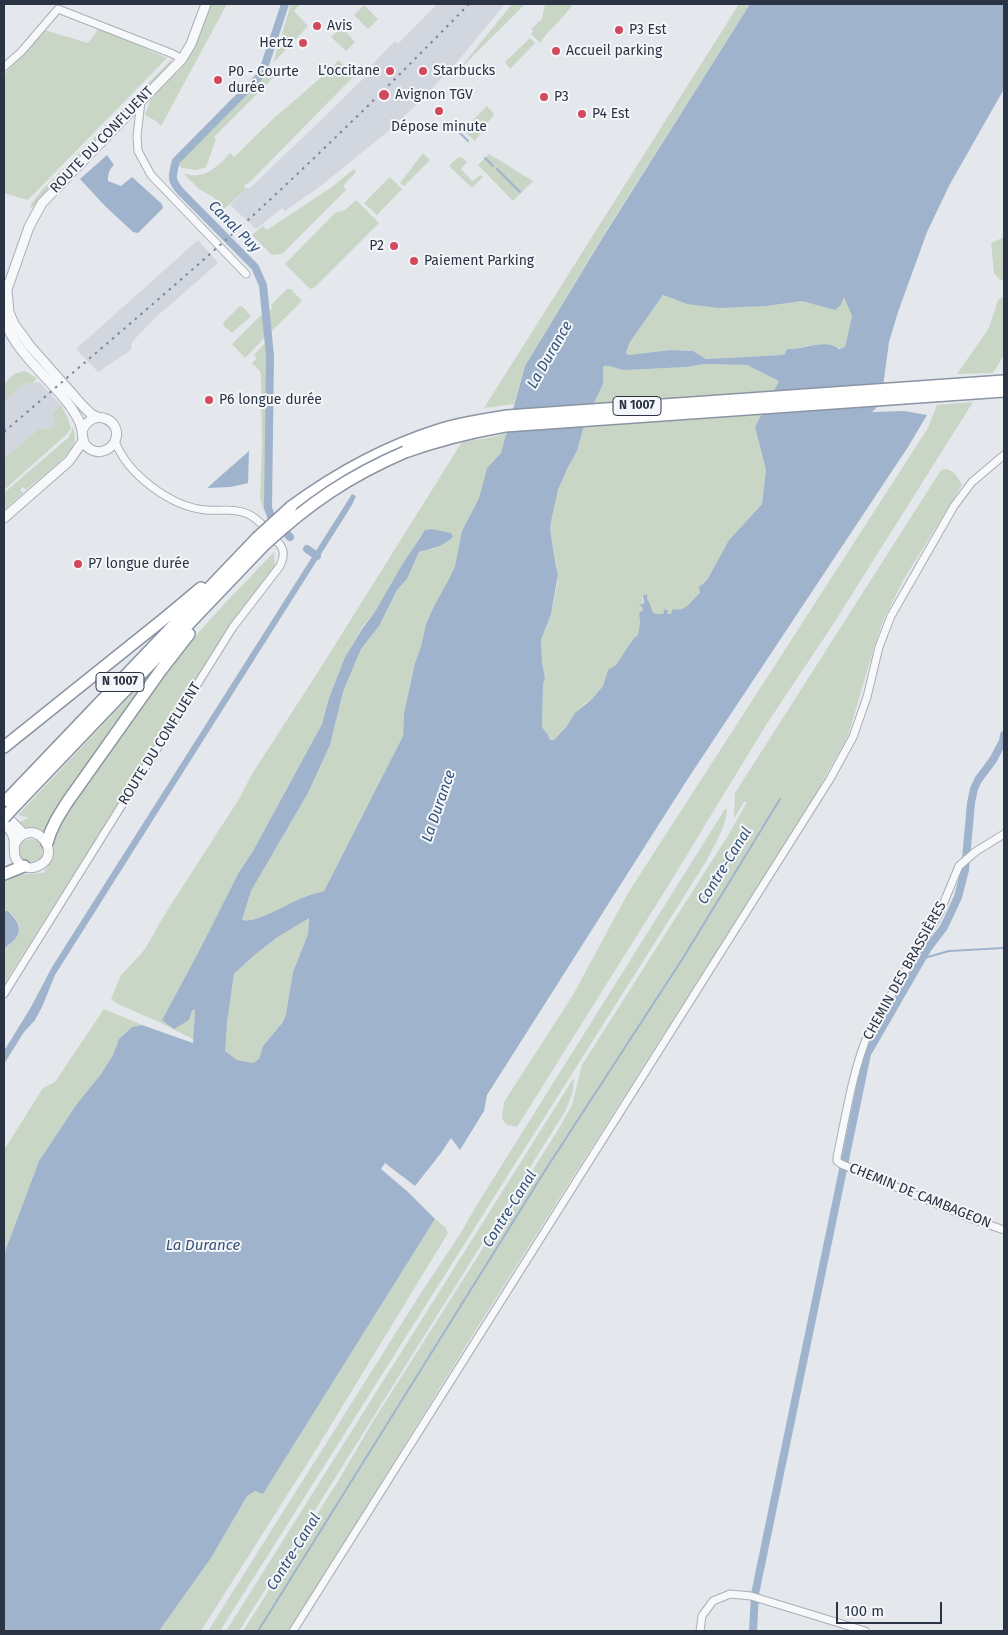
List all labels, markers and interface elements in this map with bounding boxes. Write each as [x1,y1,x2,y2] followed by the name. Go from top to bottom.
[327,18,352,34] place label: Avis
[311,20,323,32] marker: Avis
[629,22,667,38] place label: P3 Est
[613,24,625,36] marker: P3 Est
[259,35,293,51] place label: Hertz
[297,37,309,49] marker: Hertz
[566,43,662,59] place label: Accueil parking
[550,45,562,57] marker: Accueil parking
[318,63,380,79] place label: L'occitane
[433,63,495,79] place label: Starbucks
[228,64,299,96] place label: P0 - Courte durée
[384,65,396,77] marker: L'occitane
[417,65,429,77] marker: Starbucks
[212,74,224,86] marker: P0 - Courte durée
[47,83,157,197] street label: ROUTE DU CONFLUENT
[395,87,473,103] place label: Avignon TGV
[377,88,391,102] marker: Avignon TGV
[554,89,569,105] place label: P3
[538,91,550,103] marker: P3
[433,105,445,117] marker: Dépose minute
[592,106,630,122] place label: P4 Est
[576,108,588,120] marker: P4 Est
[391,119,487,135] place label: Dépose minute
[204,197,264,257] water label: Canal Puy
[369,238,384,254] place label: P2
[388,240,400,252] marker: P2
[424,253,534,269] place label: Paiement Parking
[408,255,420,267] marker: Paiement Parking
[524,318,576,392] water label: La Durance
[219,392,322,408] place label: P6 longue durée
[203,394,215,406] marker: P6 longue durée
[613,396,661,416] road number: N 1007
[88,556,190,572] place label: P7 longue durée
[72,558,84,570] marker: P7 longue durée
[96,672,144,692] road number: N 1007
[115,680,205,808] street label: ROUTE DU CONFLUENT
[418,768,460,844] water label: La Durance
[694,824,756,908] water label: Contre-Canal
[860,899,950,1043] street label: CHEMIN DES BRASSIÈRES
[846,1160,994,1232] street label: CHEMIN DE CAMBAGEON
[479,1167,541,1251] water label: Contre-Canal
[166,1237,240,1255] water label: La Durance
[263,1510,325,1594] water label: Contre-Canal
[838,1592,944,1624] scale bar
[844,1602,884,1620] text: 100 m

